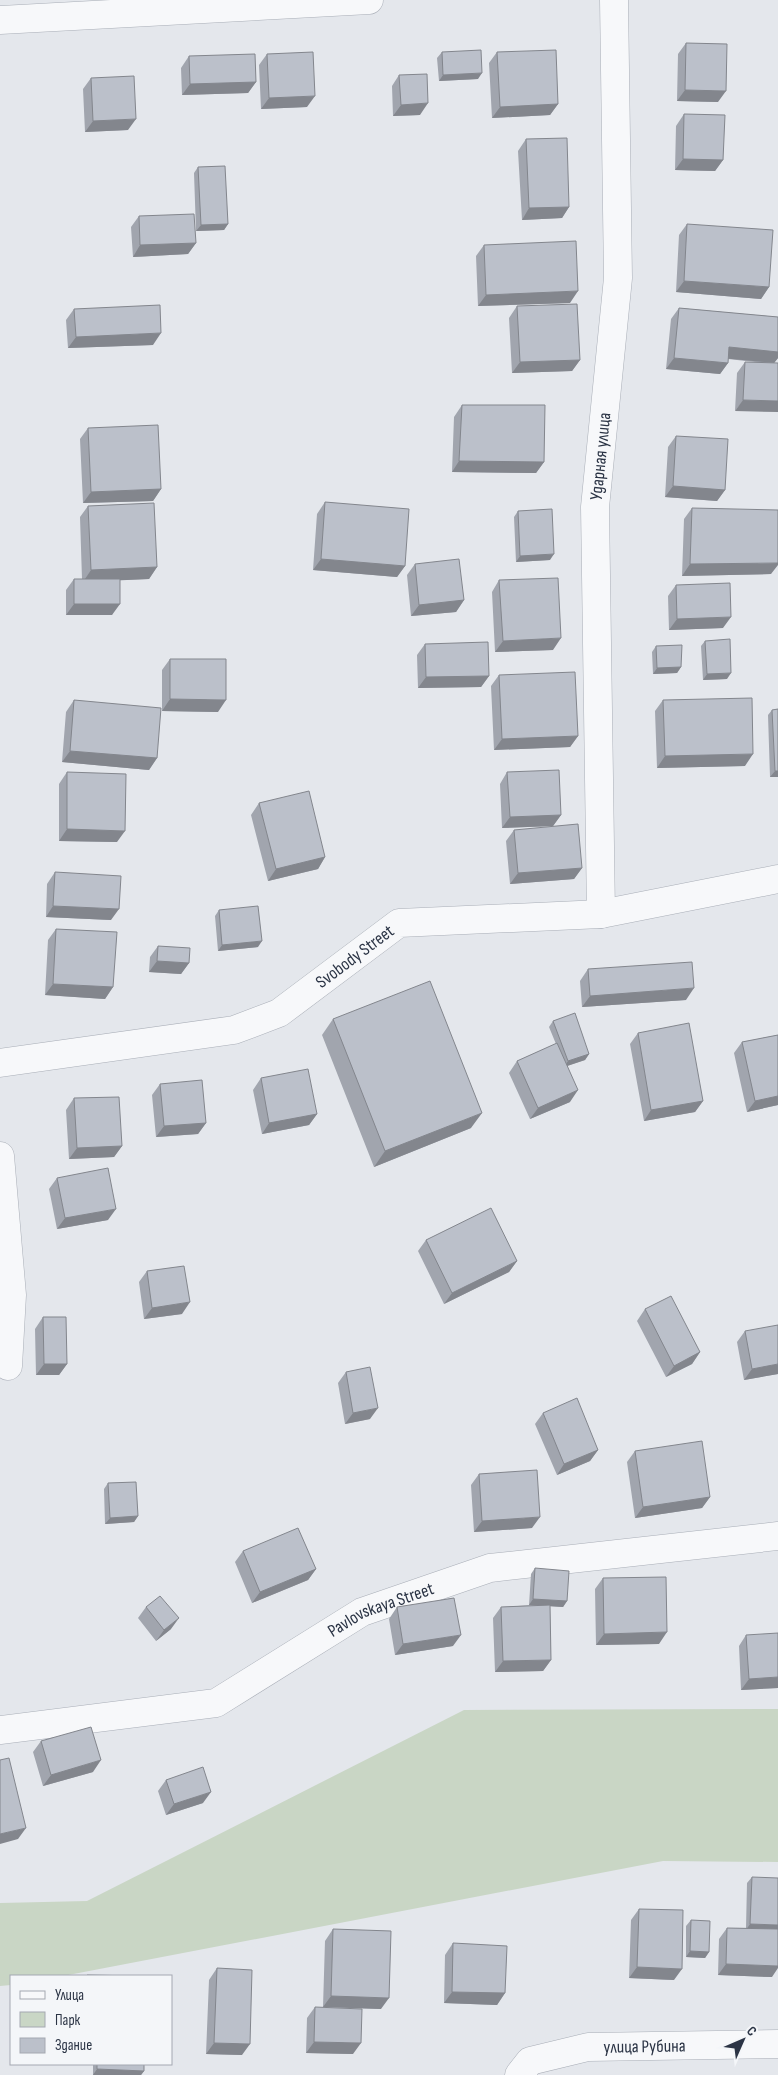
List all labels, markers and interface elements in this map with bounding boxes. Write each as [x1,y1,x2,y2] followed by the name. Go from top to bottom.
[585,411,615,501] street label: Ударная улица
[311,920,398,992] street label: Svobody Street
[324,1578,437,1641] street label: Pavlovskaya Street
[10,1975,172,2065] legend
[55,1986,84,2005] text: Улица
[55,2011,81,2030] text: Парк
[718,2015,768,2065] north arrow
[743,2023,760,2040] text: С
[603,2035,686,2057] street label: улица Рубина
[55,2036,92,2055] text: Здание

